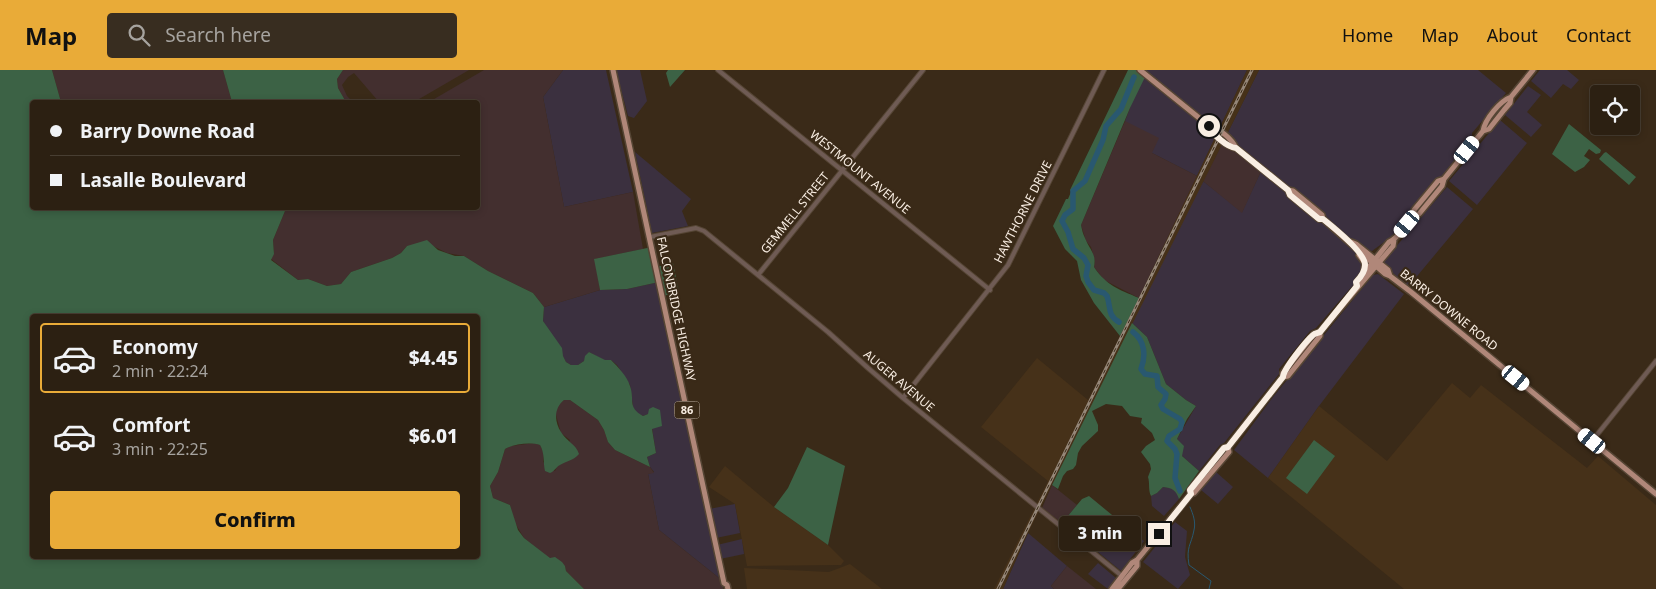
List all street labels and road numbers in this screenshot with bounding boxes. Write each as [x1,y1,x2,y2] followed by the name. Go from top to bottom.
[807,126,914,217] street label: WESTMOUNT AVENUE
[989,158,1056,266] street label: HAWTHORNE DRIVE
[756,168,833,257] street label: GEMMELL STREET
[653,235,700,383] street label: FALCONBRIDGE HIGHWAY
[1397,265,1502,355] street label: BARRY DOWNE ROAD
[860,346,939,415] street label: AUGER AVENUE
[674,402,700,418] road number: 86

